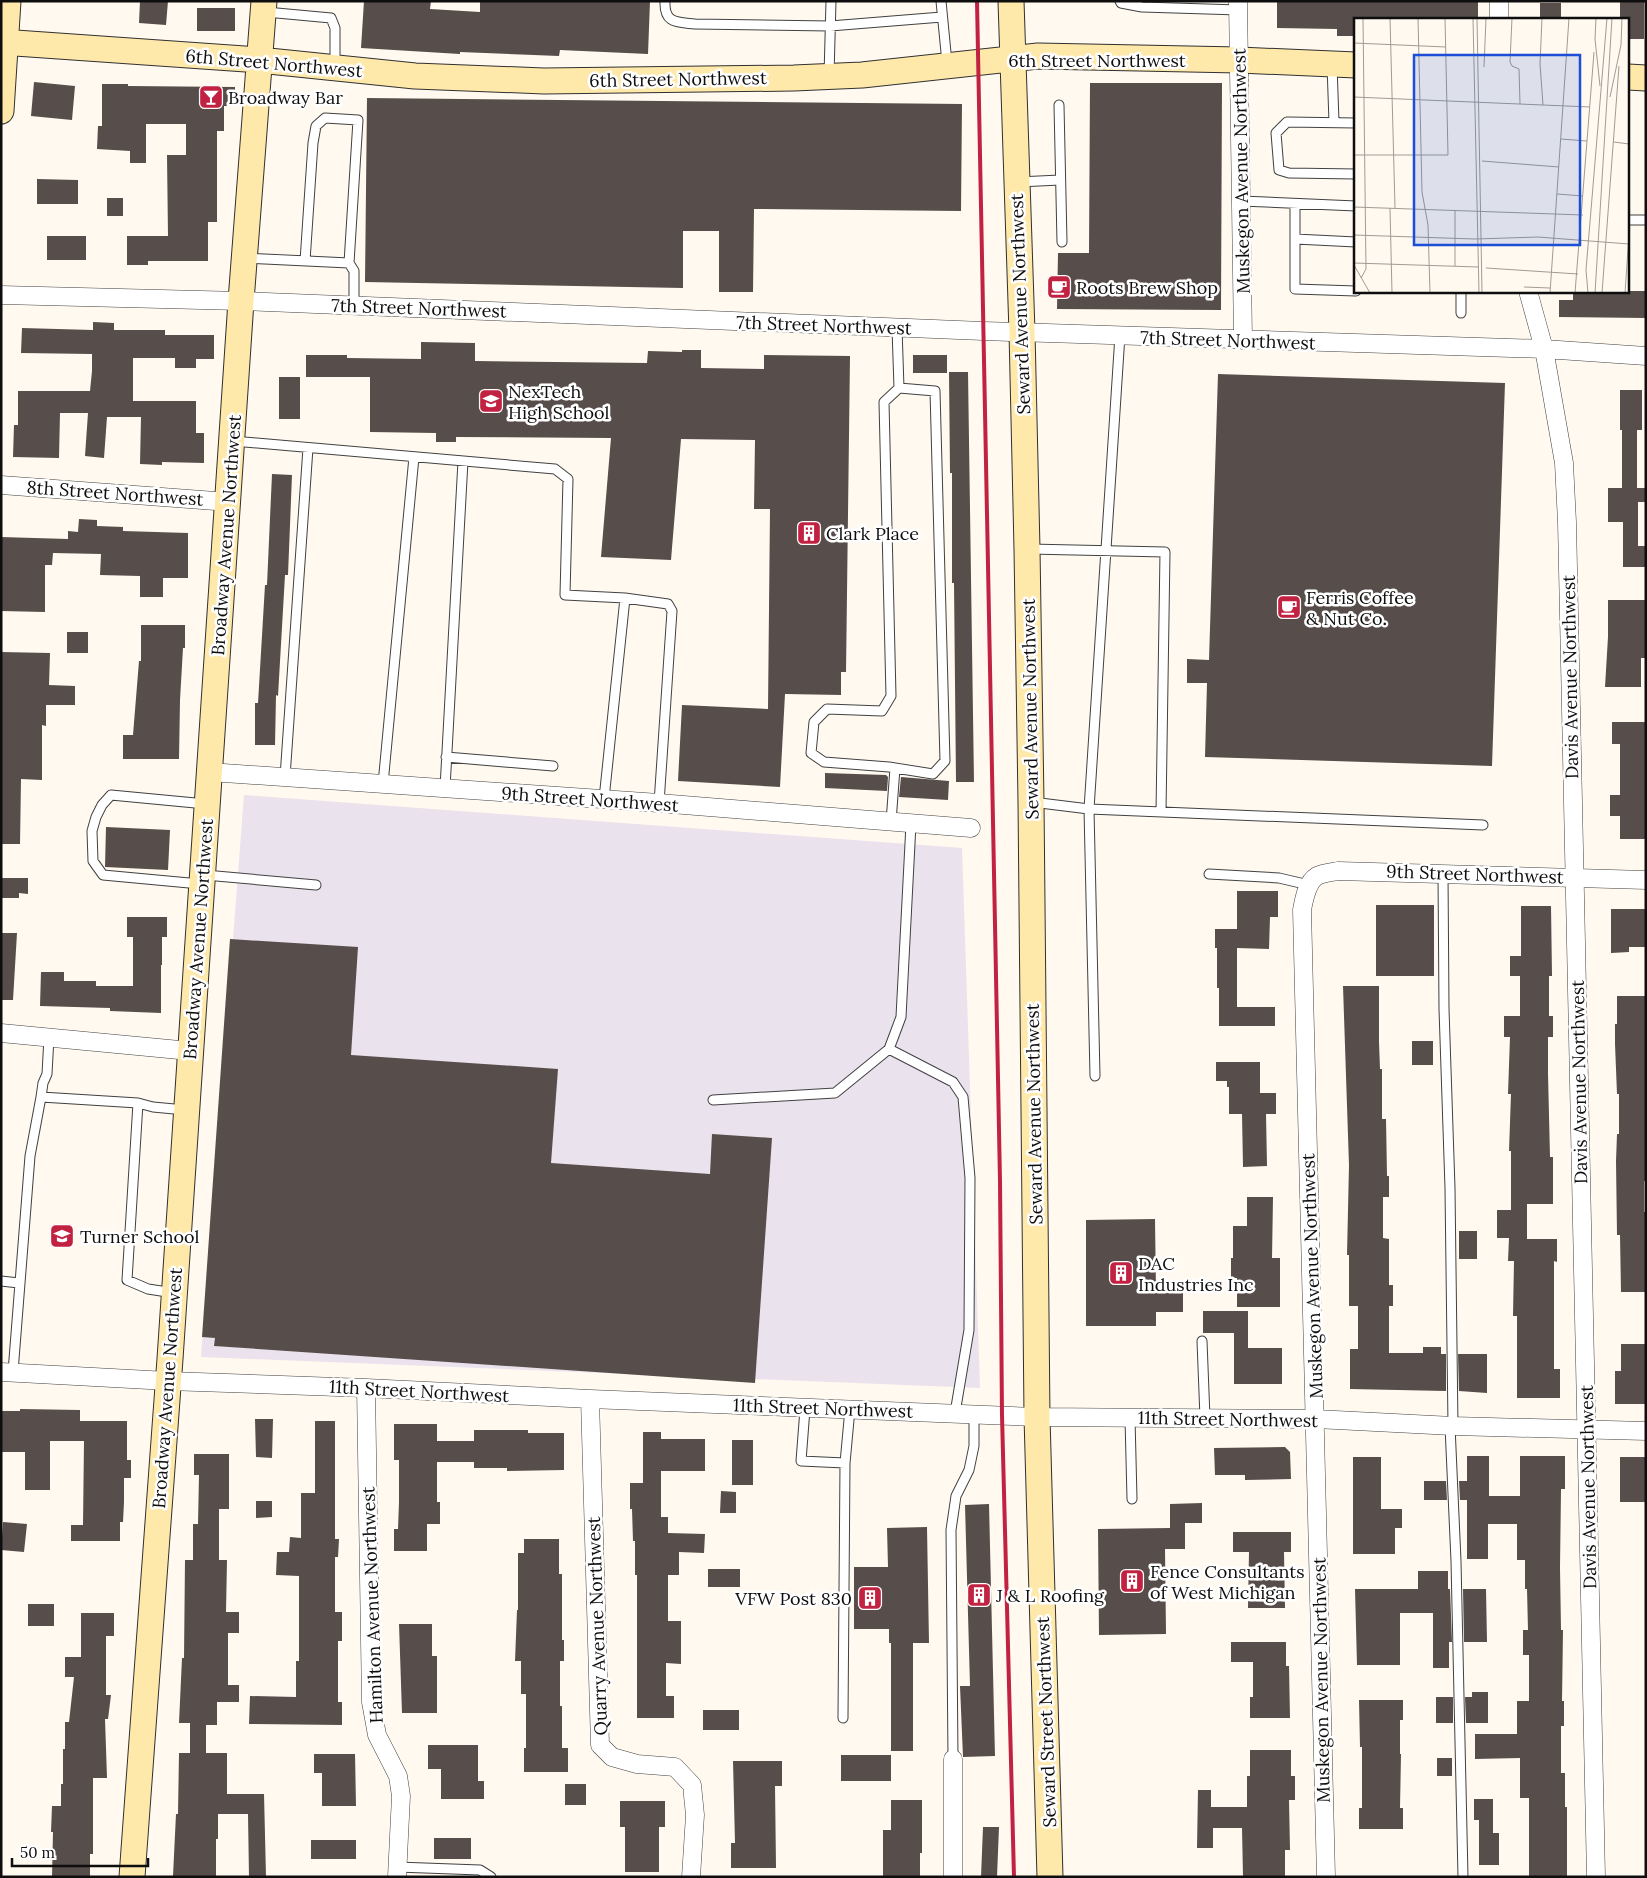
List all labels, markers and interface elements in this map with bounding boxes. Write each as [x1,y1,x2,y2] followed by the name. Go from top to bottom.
[1354,18,1630,292] inset map
[185,44,363,82] street label: 6th Street Northwest
[1227,48,1255,294] street label: Muskegon Avenue Northwest
[1008,49,1186,72] street label: 6th Street Northwest
[589,66,767,92] street label: 6th Street Northwest
[198,84,224,110] bar icon: Broadway Bar
[228,86,343,109] place label: Broadway Bar
[1005,193,1035,415] street label: Seward Avenue Northwest
[1046,274,1072,300] cafe icon: Roots Brew Shop
[1076,276,1218,299] place label: Roots Brew Shop
[331,293,507,323] street label: 7th Street Northwest
[736,310,912,340] street label: 7th Street Northwest
[1140,325,1316,355] street label: 7th Street Northwest
[508,380,609,424] place label: NexTech High School
[478,388,504,414] school or university icon: NexTech High School
[206,414,246,656] street label: Broadway Avenue Northwest
[26,475,204,511] street label: 8th Street Northwest
[796,520,822,546] building icon: Clark Place
[826,522,919,545] place label: Clark Place
[1557,575,1583,779] street label: Davis Avenue Northwest
[1306,586,1414,630] place label: Ferris Coffee & Nut Co.
[1276,594,1302,620] cafe icon: Ferris Coffee & Nut Co.
[1017,598,1043,820] street label: Seward Avenue Northwest
[501,781,679,817] street label: 9th Street Northwest
[178,818,218,1060] street label: Broadway Avenue Northwest
[1386,859,1564,889] street label: 9th Street Northwest
[1566,980,1592,1184] street label: Davis Avenue Northwest
[1021,1003,1047,1225] street label: Seward Avenue Northwest
[1296,1153,1328,1399] street label: Muskegon Avenue Northwest
[49,1223,75,1249] school or university icon: Turner School
[80,1225,200,1248] place label: Turner School
[1138,1252,1254,1296] place label: DAC Industries Inc
[1108,1260,1134,1286] building icon: DAC Industries Inc
[147,1267,187,1509] street label: Broadway Avenue Northwest
[328,1375,510,1407] street label: 11th Street Northwest
[1575,1385,1601,1589] street label: Davis Avenue Northwest
[733,1393,913,1423] street label: 11th Street Northwest
[1138,1406,1318,1432] street label: 11th Street Northwest
[356,1486,388,1724] street label: Hamilton Avenue Northwest
[582,1516,612,1736] street label: Quarry Avenue Northwest
[1307,1557,1335,1803] street label: Muskegon Avenue Northwest
[1150,1560,1305,1604] place label: Fence Consultants of West Michigan
[1119,1568,1145,1594] building icon: Fence Consultants of West Michigan
[966,1582,992,1608] building icon: J & L Roofing
[995,1584,1105,1607] place label: J & L Roofing
[857,1585,883,1611] building icon: VFW Post 830
[734,1587,852,1610] place label: VFW Post 830
[1031,1616,1061,1828] street label: Seward Street Northwest
[12,1836,149,1868] scale bar
[20,1843,55,1862] text: 50 m

